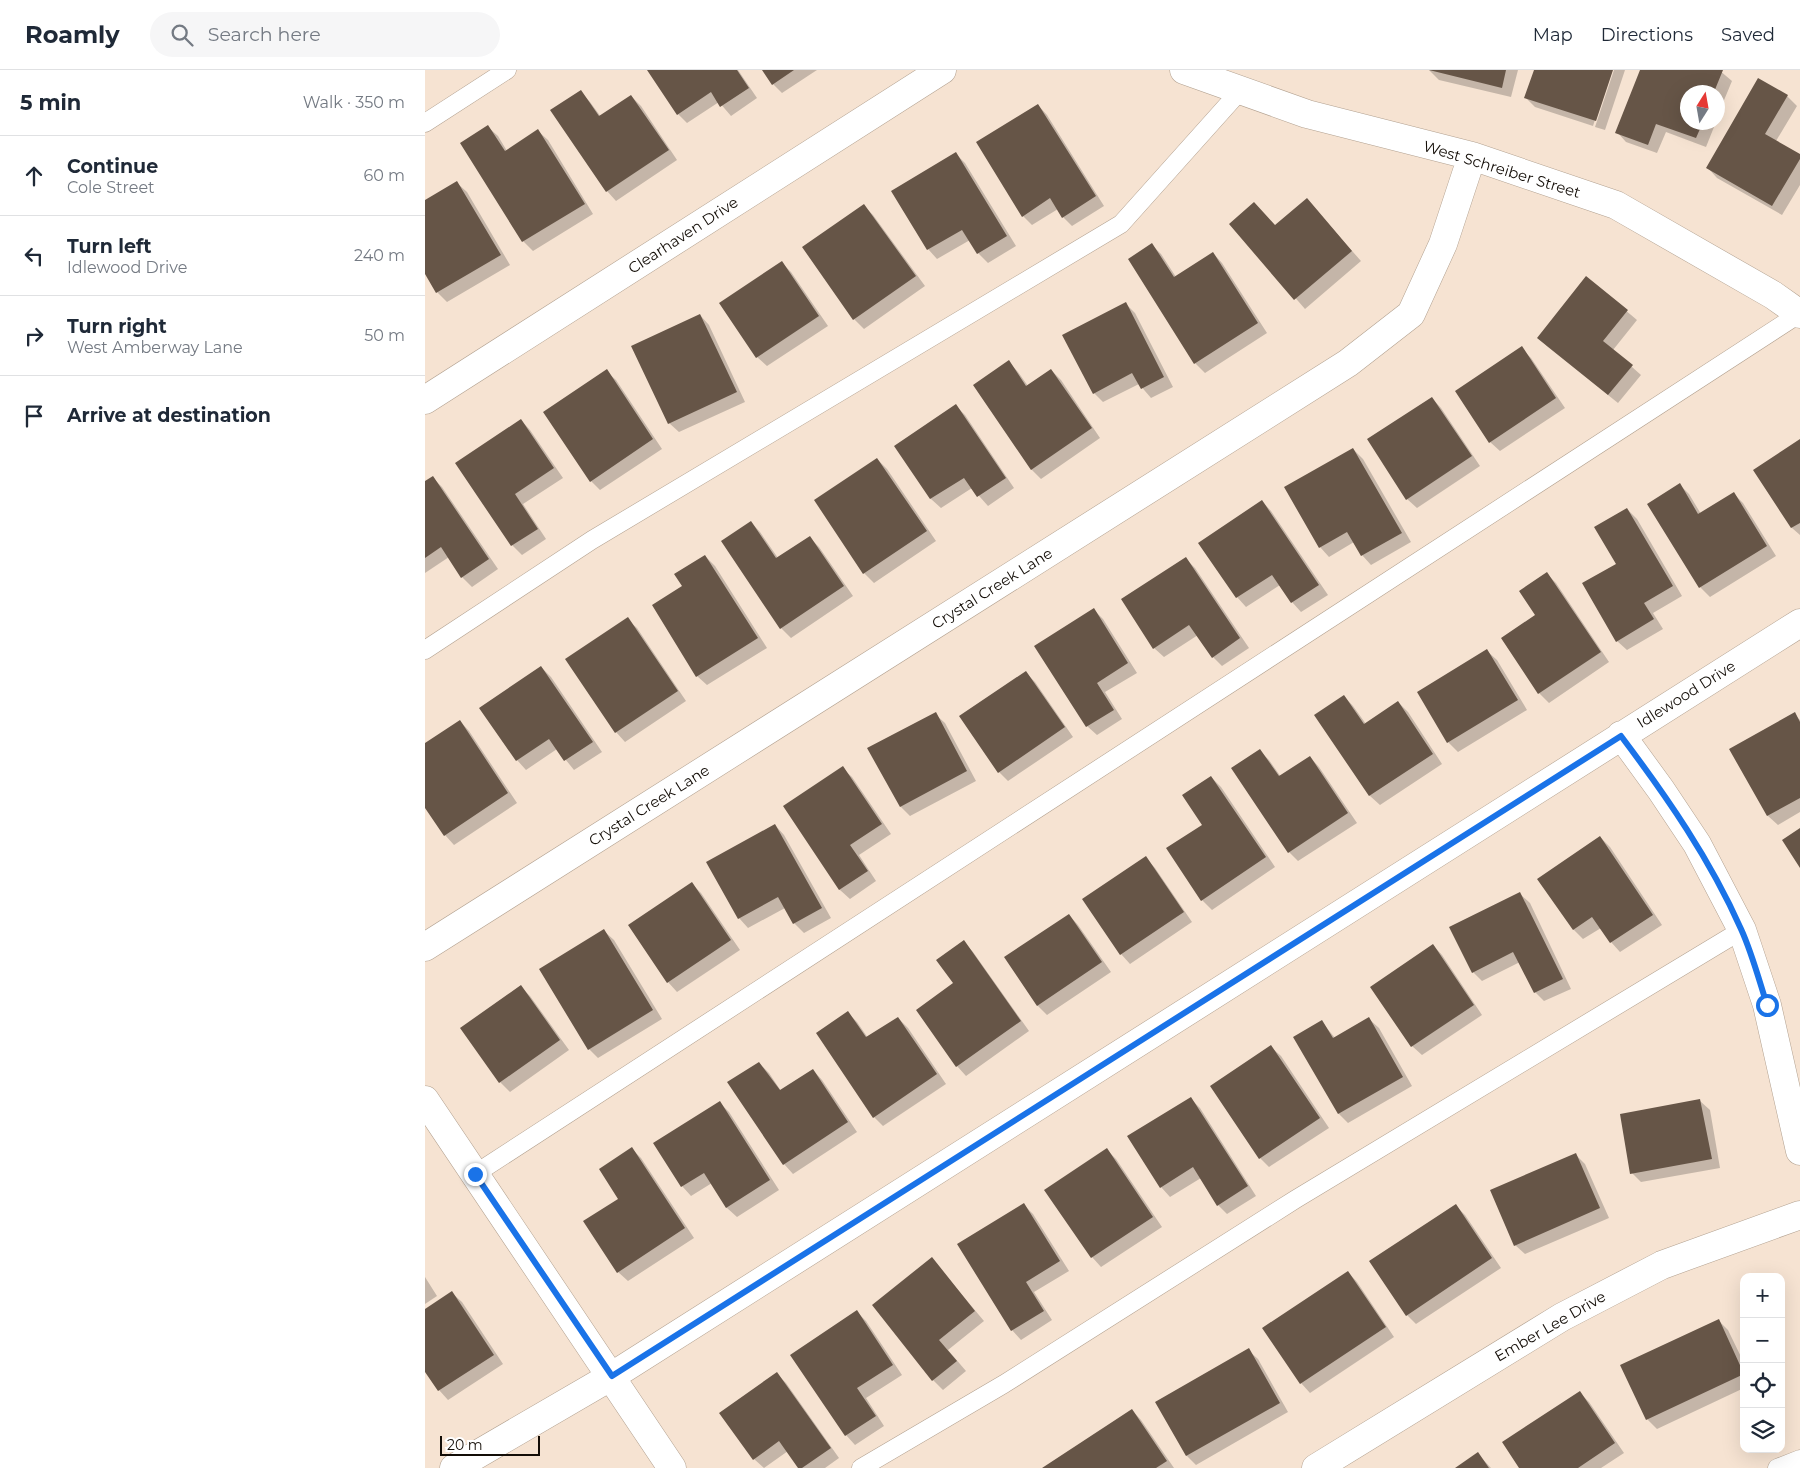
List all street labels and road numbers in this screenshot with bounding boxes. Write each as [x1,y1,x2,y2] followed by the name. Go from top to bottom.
[1421,136,1583,202] street label: West Schreiber Street
[624,192,742,278] street label: Clearhaven Drive
[928,543,1056,633] street label: Crystal Creek Lane
[1633,656,1739,732] street label: Idlewood Drive
[585,760,713,850] street label: Crystal Creek Lane
[1491,1286,1609,1366] street label: Ember Lee Drive

